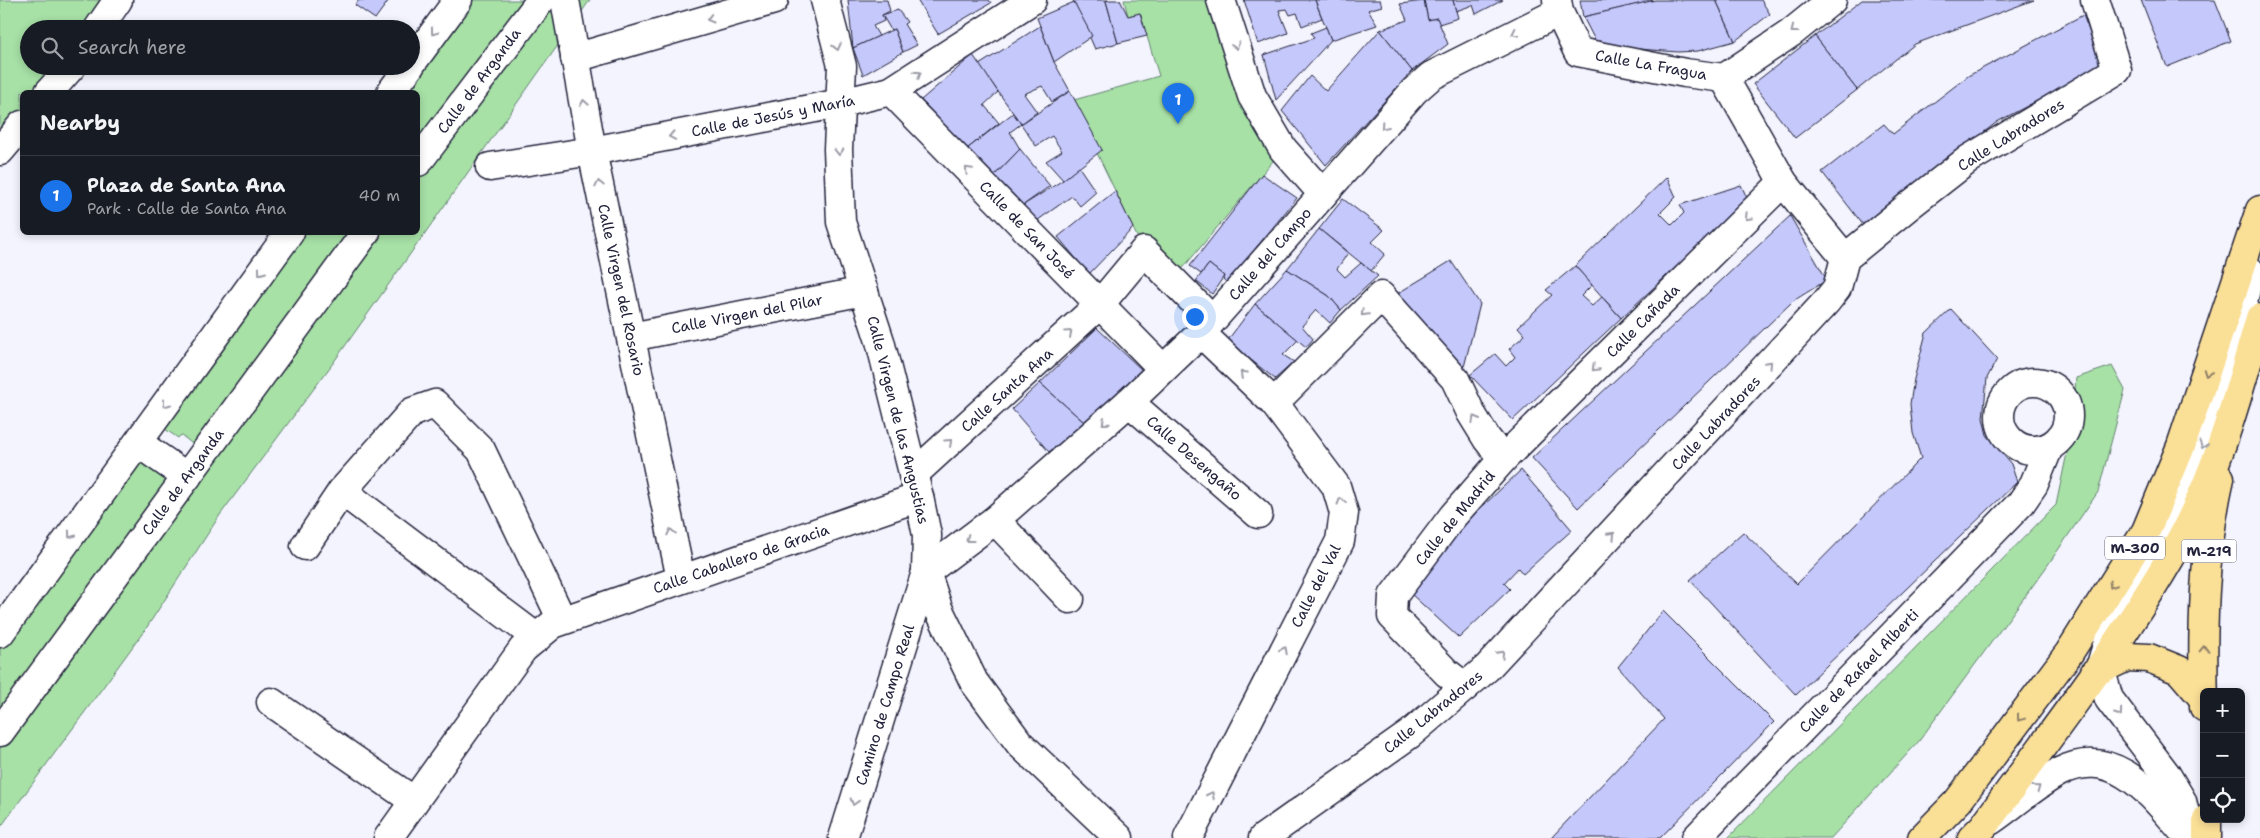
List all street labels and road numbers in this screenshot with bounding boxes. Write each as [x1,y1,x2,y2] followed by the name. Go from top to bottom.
[433,24,526,138] street label: Calle de Arganda
[1594,45,1709,85] street label: Calle La Fragua
[690,90,857,142] street label: Calle de Jesús y María
[1954,94,2068,176] street label: Calle Labradores
[975,177,1079,283] street label: Calle de San José
[593,202,649,378] street label: Calle Virgen del Rosario
[1224,203,1316,305] street label: Calle del Campo
[1602,279,1685,362] street label: Calle Cañada
[670,290,824,338] street label: Calle Virgen del Pilar
[862,314,934,526] street label: Calle Virgen de las Angustias
[957,343,1058,437] street label: Calle Santa Ana
[1667,371,1765,475] street label: Calle Labradores
[1142,411,1246,505] street label: Calle Desengaño
[137,424,229,539] street label: Calle de Arganda
[1410,466,1500,570] street label: Calle de Madrid
[650,519,832,599] street label: Calle Caballero de Gracia
[2105,536,2165,560] road number: M-300
[2182,540,2236,562] road number: M-219
[1286,541,1346,631] street label: Calle del Val
[1795,605,1923,737] street label: Calle de Rafael Alberti
[851,622,919,788] street label: Camino de Campo Real
[1379,666,1487,758] street label: Calle Labradores

